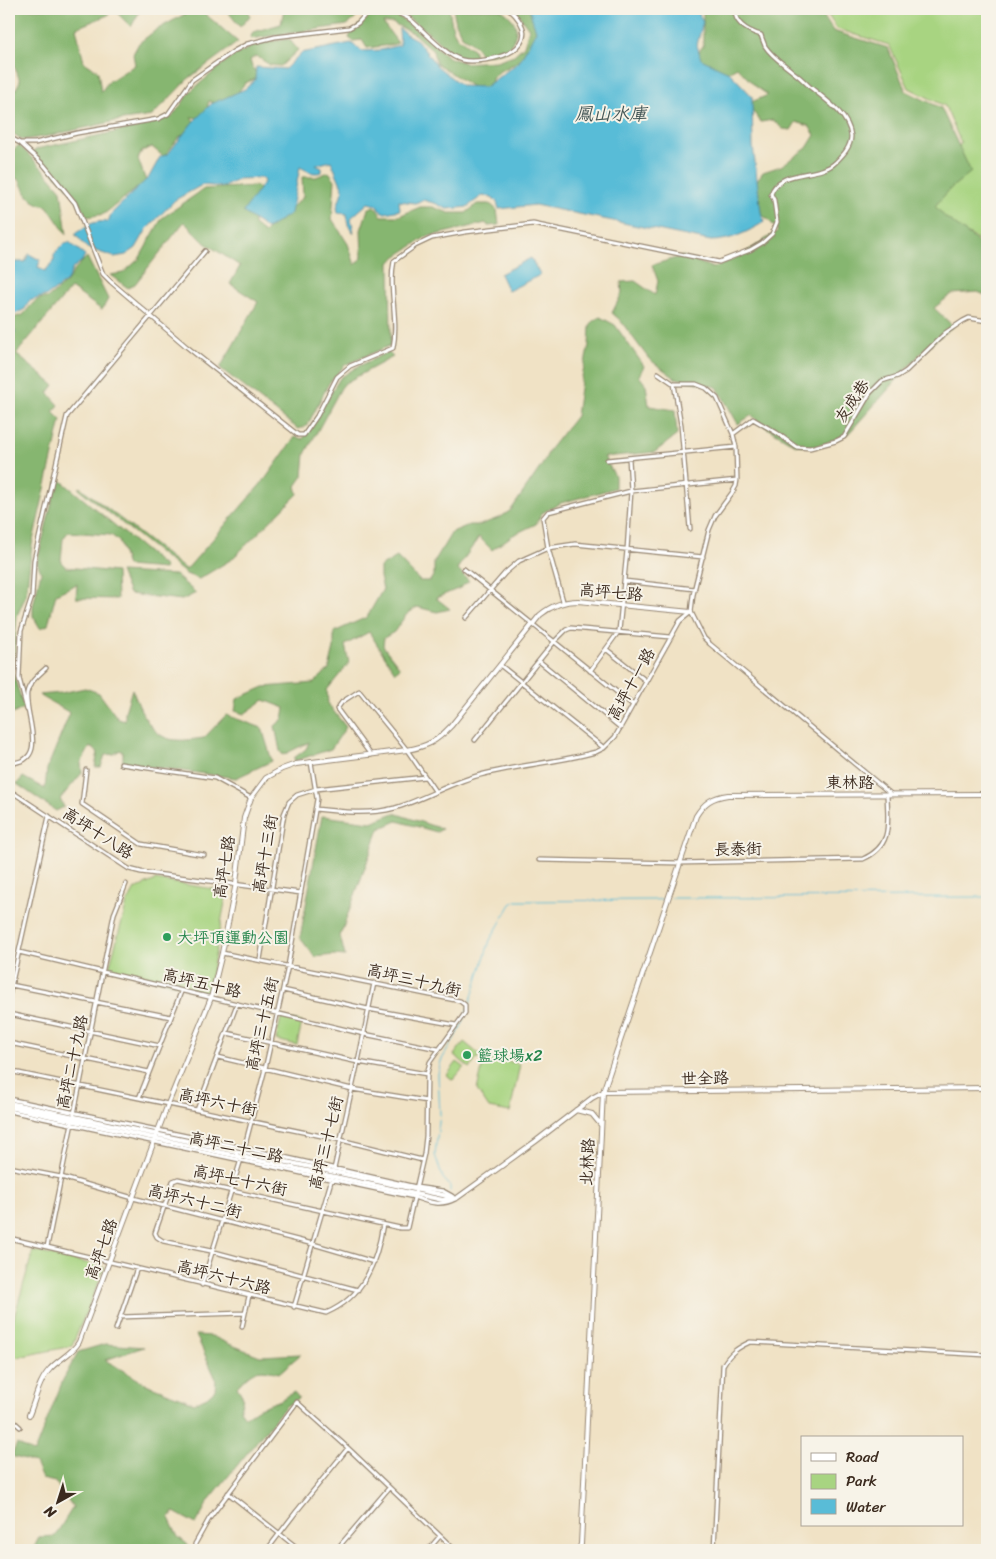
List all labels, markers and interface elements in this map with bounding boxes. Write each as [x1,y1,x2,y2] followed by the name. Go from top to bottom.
[574,98,649,130] water label: 鳳山水庫
[827,373,877,429] street label: 友成巷
[578,575,644,609] street label: 高坪七路
[599,642,663,726] street label: 高坪十一路
[826,768,874,797] street label: 東林路
[57,799,139,867] street label: 高坪十八路
[244,812,286,896] street label: 高坪十三街
[205,833,243,901] street label: 高坪七路
[714,834,762,864] street label: 長泰街
[177,923,289,952] place label: 大坪頂運動公園
[161,931,173,943] marker: 大坪頂運動公園
[364,955,464,1005] street label: 高坪三十九街
[160,960,244,1006] street label: 高坪五十路
[237,974,287,1074] street label: 高坪三十五街
[48,1012,96,1112] street label: 高坪二十九路
[477,1041,542,1070] place label: 籃球場x2
[461,1049,473,1061] marker: 籃球場x2
[681,1063,729,1093] street label: 世全路
[176,1079,260,1125] street label: 高坪六十街
[300,1093,352,1193] street label: 高坪三十七街
[186,1123,286,1171] street label: 高坪二十二路
[571,1137,603,1187] street label: 北林路
[190,1156,290,1204] street label: 高坪七十六街
[145,1175,245,1227] street label: 高坪六十二街
[76,1214,126,1284] street label: 高坪七路
[174,1251,274,1303] street label: 高坪六十六路
[801,1436,964,1526] legend
[846,1444,879,1470] text: Road
[846,1468,877,1494] text: Park
[32,1476,82,1526] north arrow
[846,1494,886,1520] text: Water
[38,1499,63,1525] text: N

